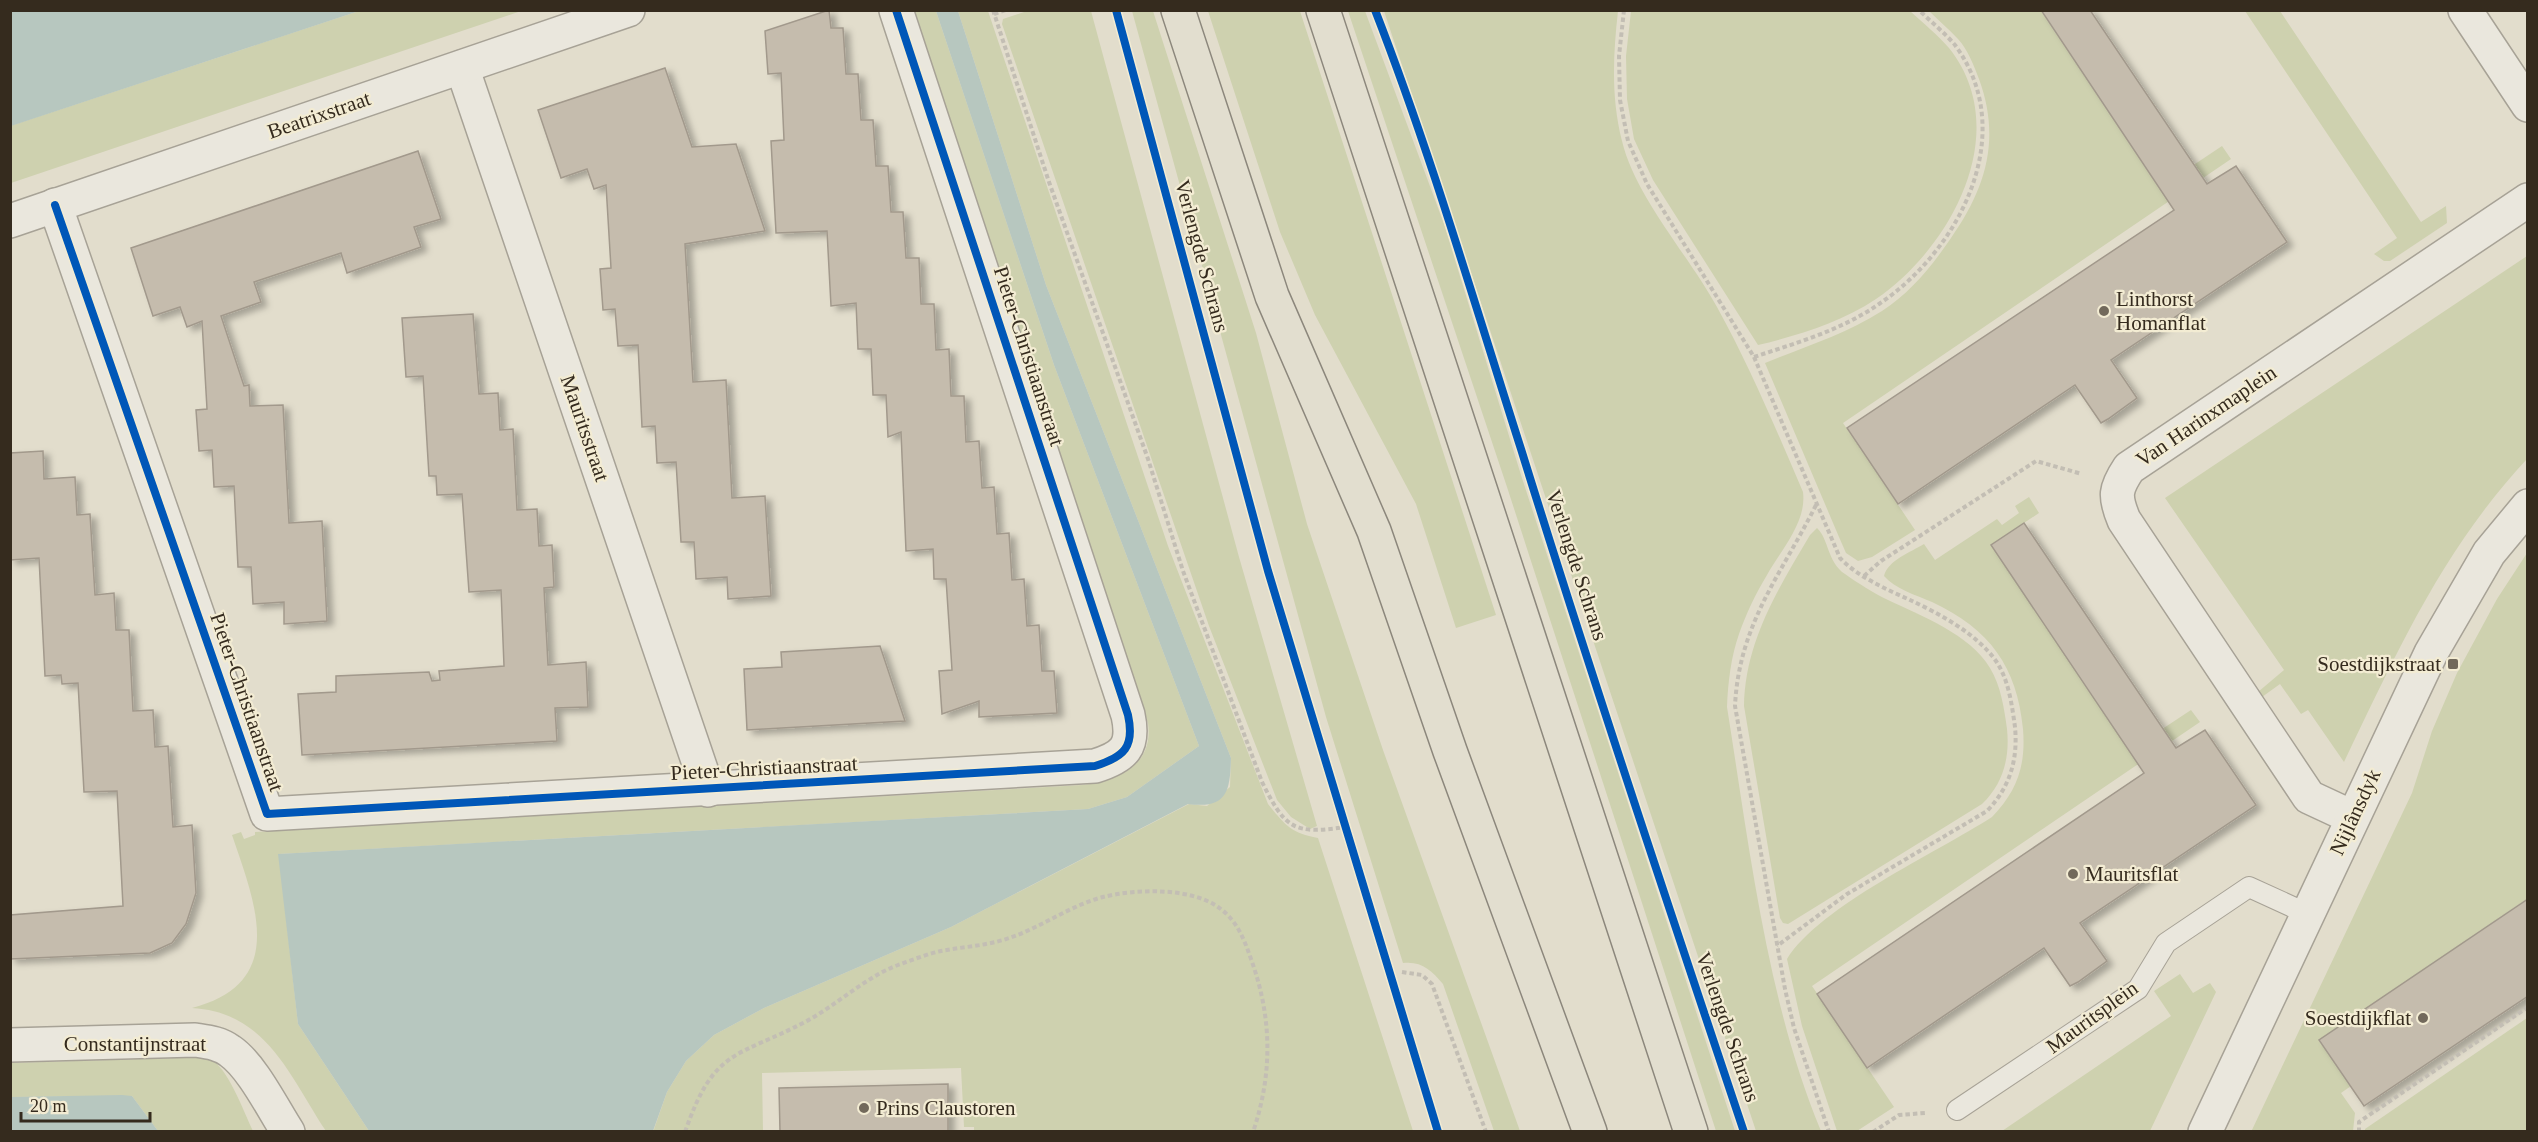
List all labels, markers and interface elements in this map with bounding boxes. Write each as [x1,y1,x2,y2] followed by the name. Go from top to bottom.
[264,86,374,144] street label: Beatrixstraat
[1170,177,1234,335] street label: Verlengde Schrans
[989,263,1069,449] street label: Pieter-Christiaanstraat
[2116,287,2206,335] place label: Linthorst Homanflat
[2097,304,2111,318] marker: Linthorst Homanflat
[2131,360,2281,472] street label: Van Harinxmaplein
[556,372,614,484] street label: Mauritsstraat
[1541,487,1613,643] street label: Verlengde Schrans
[205,610,289,795] street label: Pieter-Christiaanstraat
[2317,652,2441,676] place label: Soestdijkstraat
[2446,657,2460,671] marker: Soestdijkstraat
[670,751,858,785] street label: Pieter-Christiaanstraat
[2325,765,2386,859] street label: Nijlânsdyk
[2085,862,2178,886] place label: Mauritsflat
[2066,867,2080,881] marker: Mauritsflat
[1691,949,1765,1105] street label: Verlengde Schrans
[2042,975,2143,1058] street label: Mauritsplein
[2305,1006,2411,1030] place label: Soestdijkflat
[2416,1011,2430,1025] marker: Soestdijkflat
[64,1032,206,1056] street label: Constantijnstraat
[21,1085,150,1123] scale bar
[30,1096,67,1116] text: 20 m
[876,1096,1016,1120] place label: Prins Claustoren
[857,1101,871,1115] marker: Prins Claustoren

